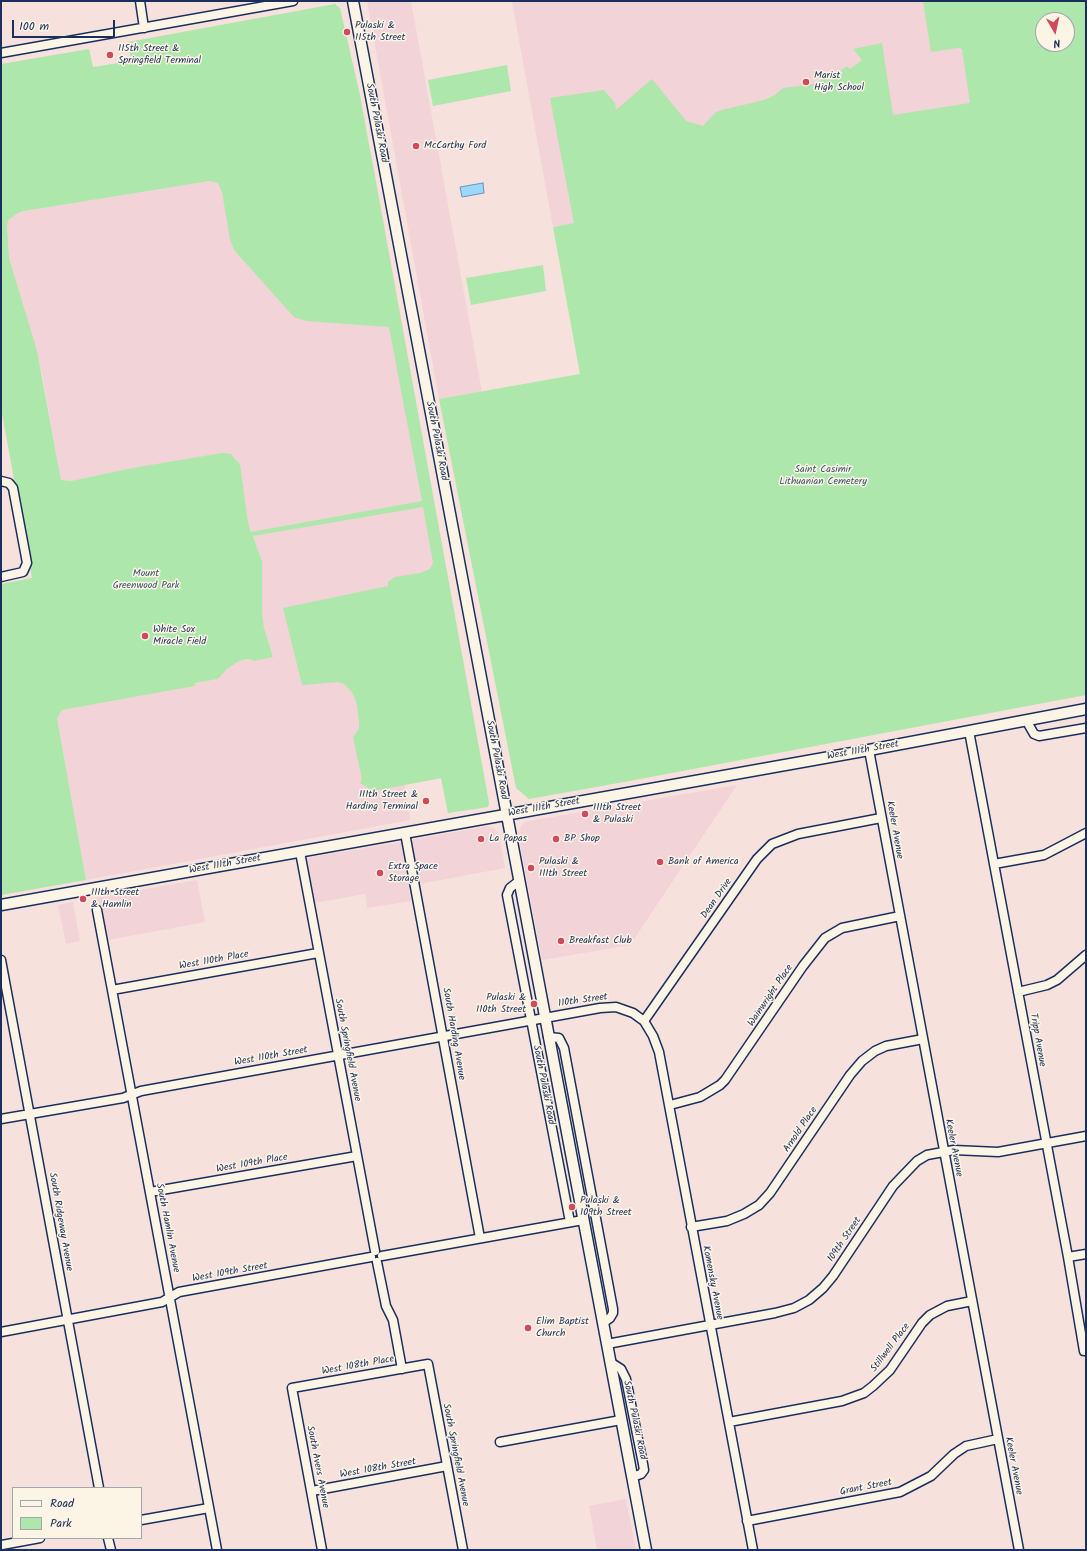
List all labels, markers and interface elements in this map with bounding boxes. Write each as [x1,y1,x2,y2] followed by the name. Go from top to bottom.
[14,12,117,38] scale bar
[1035,12,1075,52] north arrow
[19,17,49,36] text: 100 m
[355,20,405,44] place label: Pulaski & 115th Street
[342,27,352,37] marker: Pulaski & 115th Street
[1052,33,1062,52] text: N
[118,43,201,66] place label: 115th Street & Springfield Terminal
[105,50,115,60] marker: 115th Street & Springfield Terminal
[814,70,864,94] place label: Marist High School
[801,77,811,87] marker: Marist High School
[362,82,390,164] street label: South Pulaski Road
[424,140,486,152] place label: McCarthy Ford
[411,141,421,151] marker: McCarthy Ford
[422,400,450,482] street label: South Pulaski Road
[779,464,867,488] park label: Saint Casimir Lithuanian Cemetery
[113,568,179,592] park label: Mount Greenwood Park
[153,624,206,648] place label: White Sox Miracle Field
[140,631,150,641] marker: White Sox Miracle Field
[482,719,510,801] street label: South Pulaski Road
[826,739,900,763] street label: West 111th Street
[346,789,418,812] place label: 111th Street & Harding Terminal
[421,796,431,806] marker: 111th Street & Harding Terminal
[507,796,581,820] street label: West 111th Street
[883,800,905,860] street label: Keeler Avenue
[593,802,641,826] place label: 111th Street & Pulaski
[580,809,590,819] marker: 111th Street & Pulaski
[489,833,527,845] place label: La Papas
[564,833,600,845] place label: BP Shop
[476,834,486,844] marker: La Papas
[551,834,561,844] marker: BP Shop
[188,853,262,877] street label: West 111th Street
[539,856,587,880] place label: Pulaski & 111th Street
[668,856,739,868] place label: Bank of America
[655,857,665,867] marker: Bank of America
[388,861,438,884] place label: Extra Space Storage
[526,863,536,873] marker: Pulaski & 111th Street
[375,868,385,878] marker: Extra Space Storage
[699,877,735,921] street label: Dean Drive
[91,887,139,910] place label: 111th Street & Hamlin
[78,894,88,904] marker: 111th Street & Hamlin
[569,935,632,947] place label: Breakfast Club
[556,936,566,946] marker: Breakfast Club
[178,949,250,973] street label: West 110th Place
[746,963,796,1029] street label: Wainwright Place
[439,987,467,1081] street label: South Harding Avenue
[476,992,526,1016] place label: Pulaski & 110th Street
[557,992,609,1010] street label: 110th Street
[331,998,363,1102] street label: South Springfield Avenue
[529,999,539,1009] marker: Pulaski & 110th Street
[1026,1012,1048,1068] street label: Tripp Avenue
[529,1044,557,1126] street label: South Pulaski Road
[233,1045,309,1069] street label: West 110th Street
[781,1105,821,1155] street label: Arnold Place
[942,1118,964,1178] street label: Keeler Avenue
[215,1152,289,1176] street label: West 109th Place
[45,1172,75,1272] street label: South Ridgeway Avenue
[152,1182,182,1274] street label: South Hamlin Avenue
[580,1195,632,1218] place label: Pulaski & 109th Street
[567,1202,577,1212] marker: Pulaski & 109th Street
[826,1215,864,1265] street label: 109th Street
[699,1245,725,1321] street label: Komensky Avenue
[191,1260,269,1286] street label: West 109th Street
[536,1316,589,1340] place label: Elim Baptist Church
[869,1321,913,1375] street label: Stillwell Place
[523,1323,533,1333] marker: Elim Baptist Church
[321,1354,395,1378] street label: West 108th Place
[620,1379,648,1461] street label: South Pulaski Road
[439,1403,471,1507] street label: South Springfield Avenue
[303,1425,331,1509] street label: South Avers Avenue
[1002,1436,1024,1496] street label: Keeler Avenue
[339,1456,417,1482] street label: West 108th Street
[839,1477,893,1499] street label: Grant Street
[12,1487,142,1539] legend
[50,1494,74,1513] text: Road
[50,1514,72,1533] text: Park

